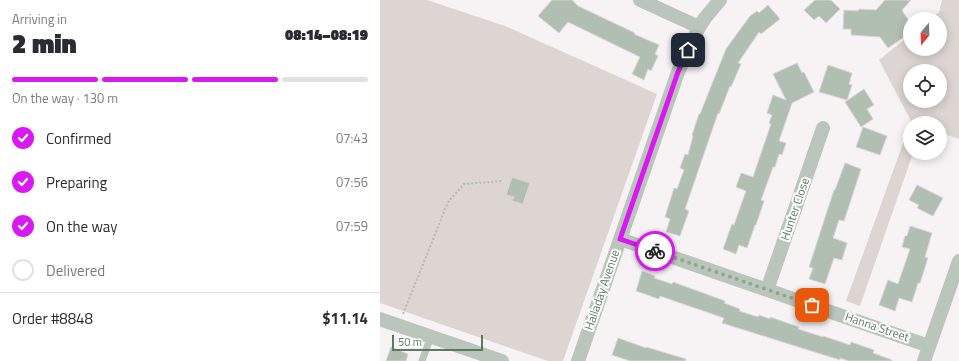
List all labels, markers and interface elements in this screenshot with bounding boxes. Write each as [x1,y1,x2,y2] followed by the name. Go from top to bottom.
[12,9,67,29] text: Arriving in
[903,12,947,56] north arrow
[903,12,947,160] map controls
[285,23,368,46] text: 08:14–08:19
[12,24,77,63] text: 2 min
[671,33,705,67] pin
[677,39,699,61] icon: home
[903,64,947,108] button: locate
[12,88,118,108] text: On the way · 130 m
[903,116,947,160] button: layers
[12,127,34,149] icon: check
[46,127,111,150] text: Confirmed
[336,128,368,148] text: 07:43
[12,171,34,193] icon: check
[46,171,107,194] text: Preparing
[336,172,368,192] text: 07:56
[775,175,814,243] street label: Hunter Close
[12,215,34,237] icon: check
[46,215,118,238] text: On the way
[336,216,368,236] text: 07:59
[635,231,675,271] courier
[644,240,666,262] icon: bike
[579,247,624,333] street label: Halladay Avenue
[46,259,105,282] text: Delivered
[795,288,829,322] pin
[801,294,823,316] icon: bag
[12,307,93,330] text: Order #8848
[322,307,368,330] text: $11.14
[843,307,912,347] street label: Hanna Street
[392,333,483,352] scale bar
[398,334,422,350] text: 50 m

